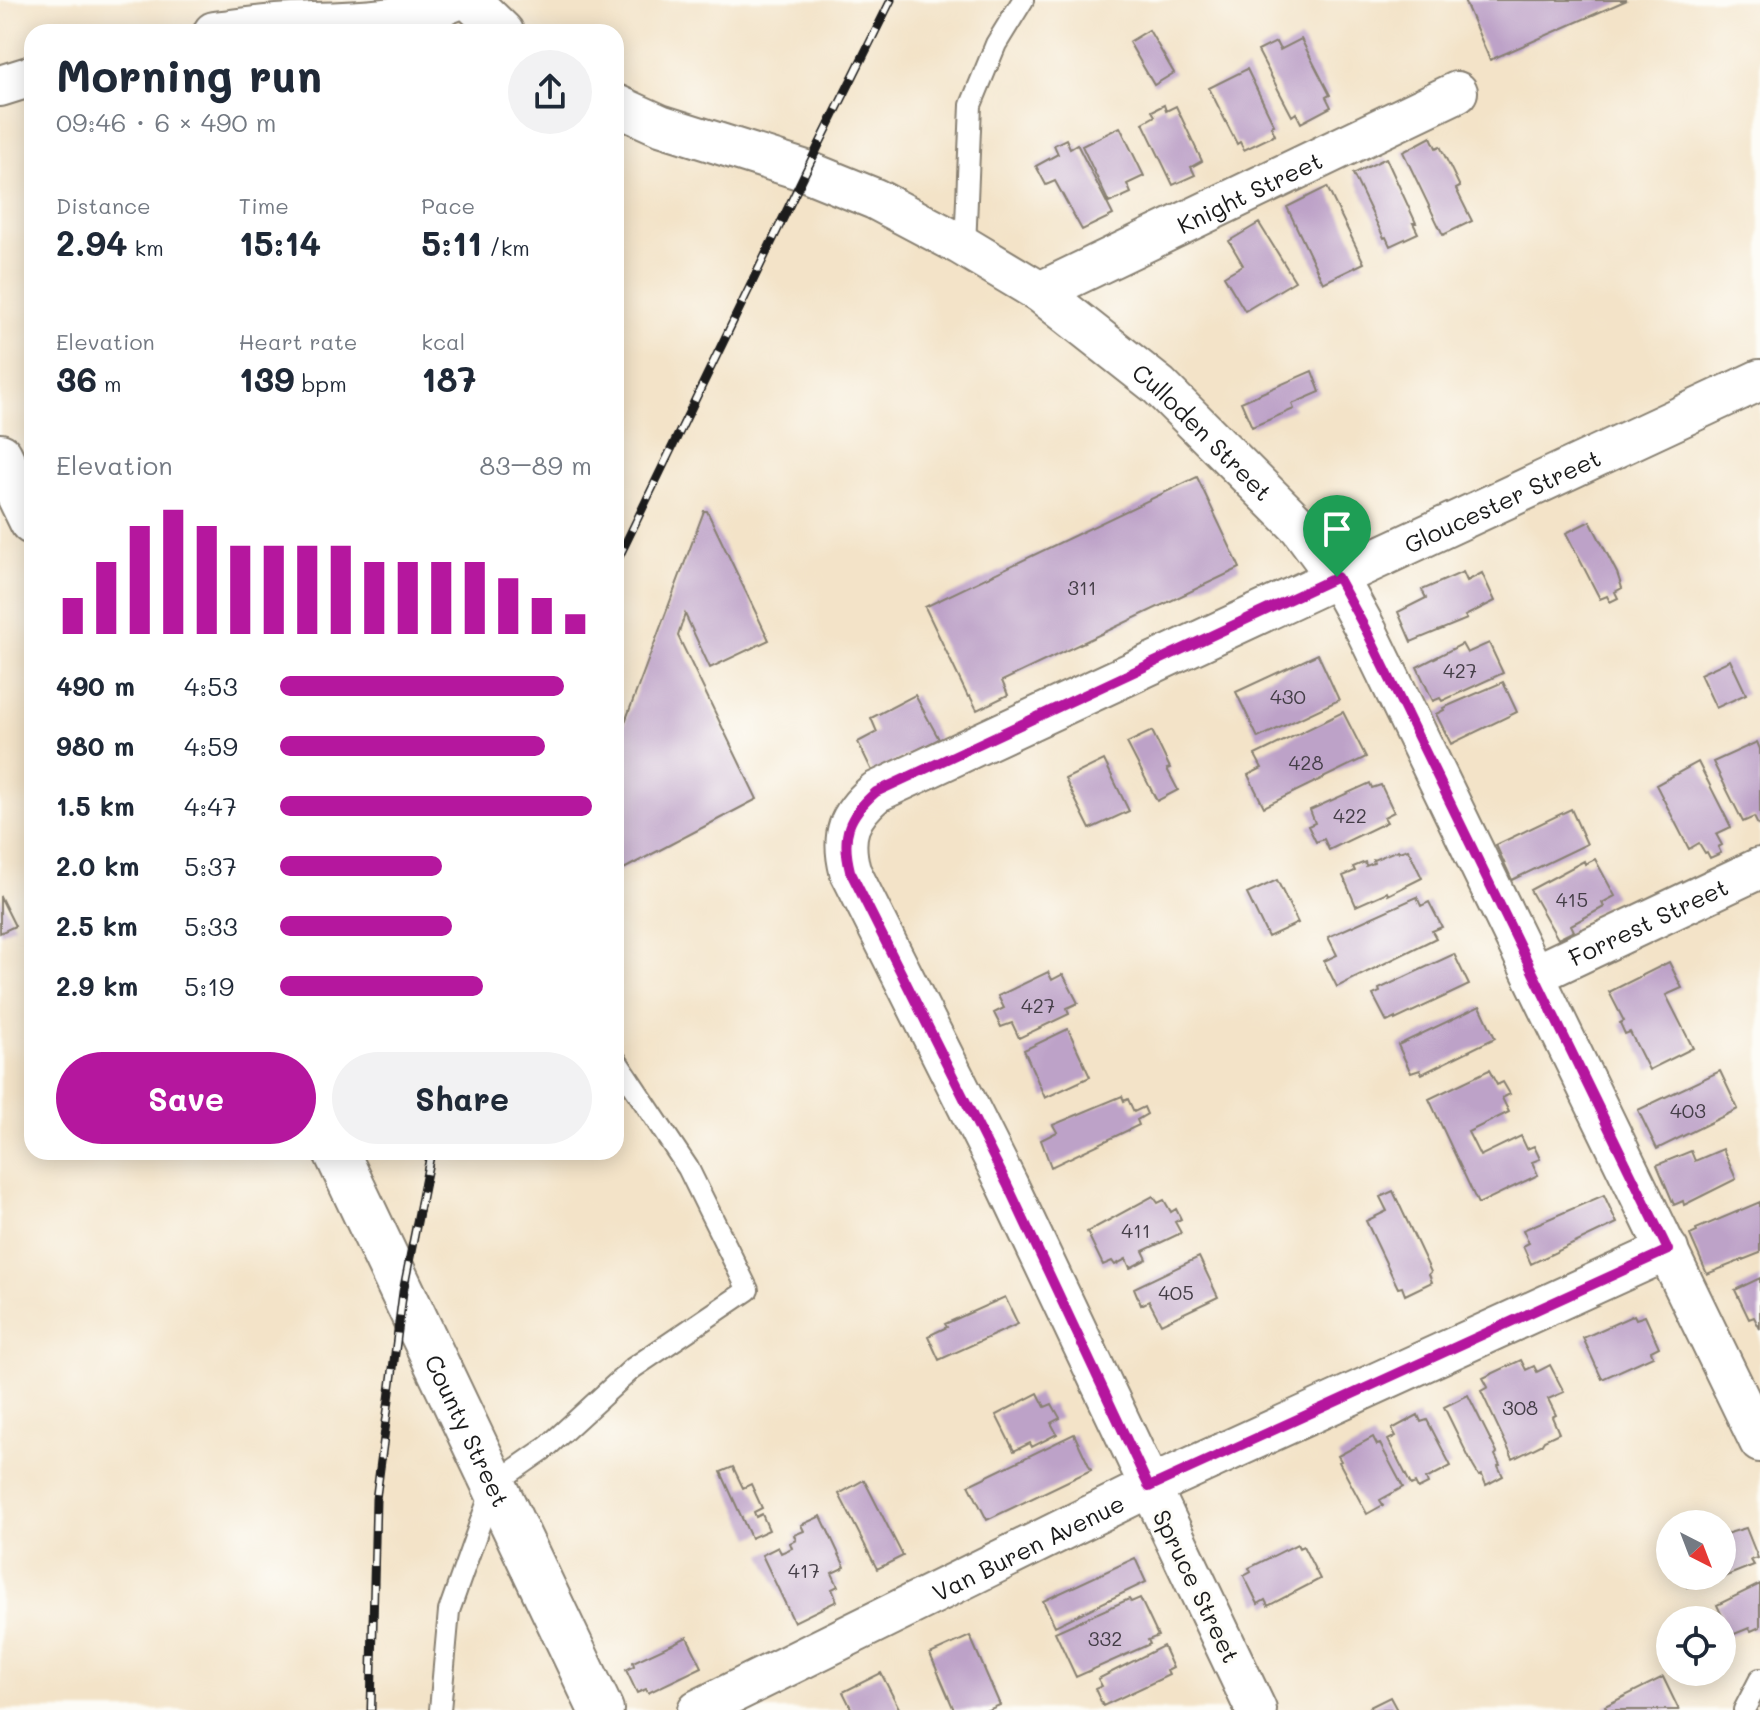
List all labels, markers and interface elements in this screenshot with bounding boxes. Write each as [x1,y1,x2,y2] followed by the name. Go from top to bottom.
[56,46,322,103] text: Morning run
[508,50,592,134] button: share
[56,105,277,139] text: 09:46 · 6 × 490 m
[1172,144,1327,240] street label: Knight Street
[56,191,151,220] text: Distance
[239,191,289,220] text: Time
[421,191,475,220] text: Pace
[56,220,127,265] text: 2.94
[239,220,321,265] text: 15:14
[421,220,482,265] text: 5:11
[127,233,164,262] text: km
[482,233,530,262] text: /km
[56,327,155,356] text: Elevation
[239,327,357,356] text: Heart rate
[421,327,465,356] text: kcal
[56,356,97,401] text: 36
[239,356,295,401] text: 139
[421,356,476,401] text: 187
[1127,356,1280,507] street label: Culloden Street
[97,369,122,398] text: m
[295,369,347,398] text: bpm
[1399,441,1605,559] street label: Gloucester Street
[56,448,173,482] text: Elevation
[480,448,592,482] text: 83–89 m
[1303,495,1371,577] pin
[1315,507,1359,551] icon: arrive
[1067,574,1097,600] house number: 311
[1443,657,1477,683] house number: 427
[56,669,135,703] text: 490 m
[184,669,238,703] text: 4:53
[1270,683,1306,709] house number: 430
[56,729,134,763] text: 980 m
[184,729,238,763] text: 4:59
[1289,749,1323,775] house number: 428
[56,789,135,823] text: 1.5 km
[184,789,237,823] text: 4:47
[1333,802,1367,828] house number: 422
[56,849,139,883] text: 2.0 km
[184,849,237,883] text: 5:37
[1563,870,1733,972] street label: Forrest Street
[1556,886,1588,912] house number: 415
[56,909,138,943] text: 2.5 km
[184,909,238,943] text: 5:33
[56,969,138,1003] text: 2.9 km
[184,969,234,1003] text: 5:19
[1021,992,1055,1018] house number: 427
[56,1052,316,1144] button: Save
[332,1052,592,1144] button: Share
[1670,1097,1706,1123] house number: 403
[1121,1217,1151,1243] house number: 411
[1158,1279,1194,1305] house number: 405
[419,1349,518,1511] street label: County Street
[1502,1394,1538,1420] house number: 308
[927,1486,1129,1607] street label: Van Buren Avenue
[1147,1504,1247,1668] street label: Spruce Street
[1656,1510,1736,1590] north arrow
[1656,1510,1736,1686] map controls
[788,1557,820,1583] house number: 417
[1656,1606,1736,1686] button: locate
[1088,1625,1122,1651] house number: 332

